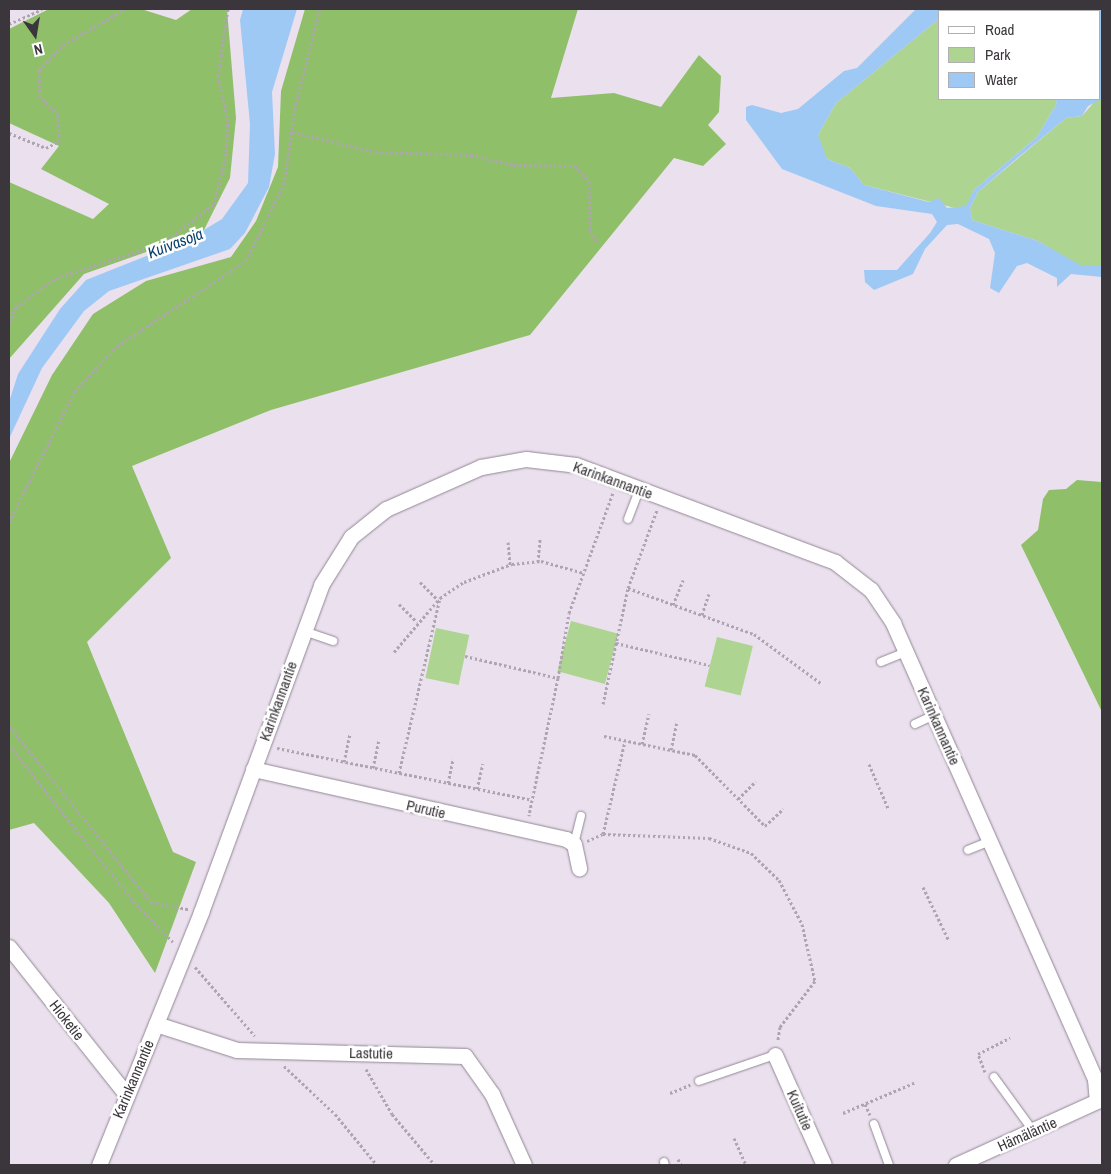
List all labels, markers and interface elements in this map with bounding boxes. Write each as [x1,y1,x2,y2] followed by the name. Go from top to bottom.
[10,10,60,60] north arrow
[938,10,1101,100] legend
[985,19,1014,40] text: Road
[32,40,44,59] text: N
[985,44,1010,65] text: Park
[985,69,1017,90] text: Water
[145,224,205,262] water label: Kuivasoja
[571,457,655,503] street label: Karinkannantie
[255,659,301,743] street label: Karinkannantie
[914,684,964,768] street label: Karinkannantie
[405,796,447,822] street label: Purutie
[46,996,88,1044] street label: Hioketie
[108,1037,158,1121] street label: Karinkannantie
[349,1044,393,1062] street label: Lastutie
[783,1087,817,1133] street label: Kuitutie
[995,1113,1059,1155] street label: Hämäläntie

